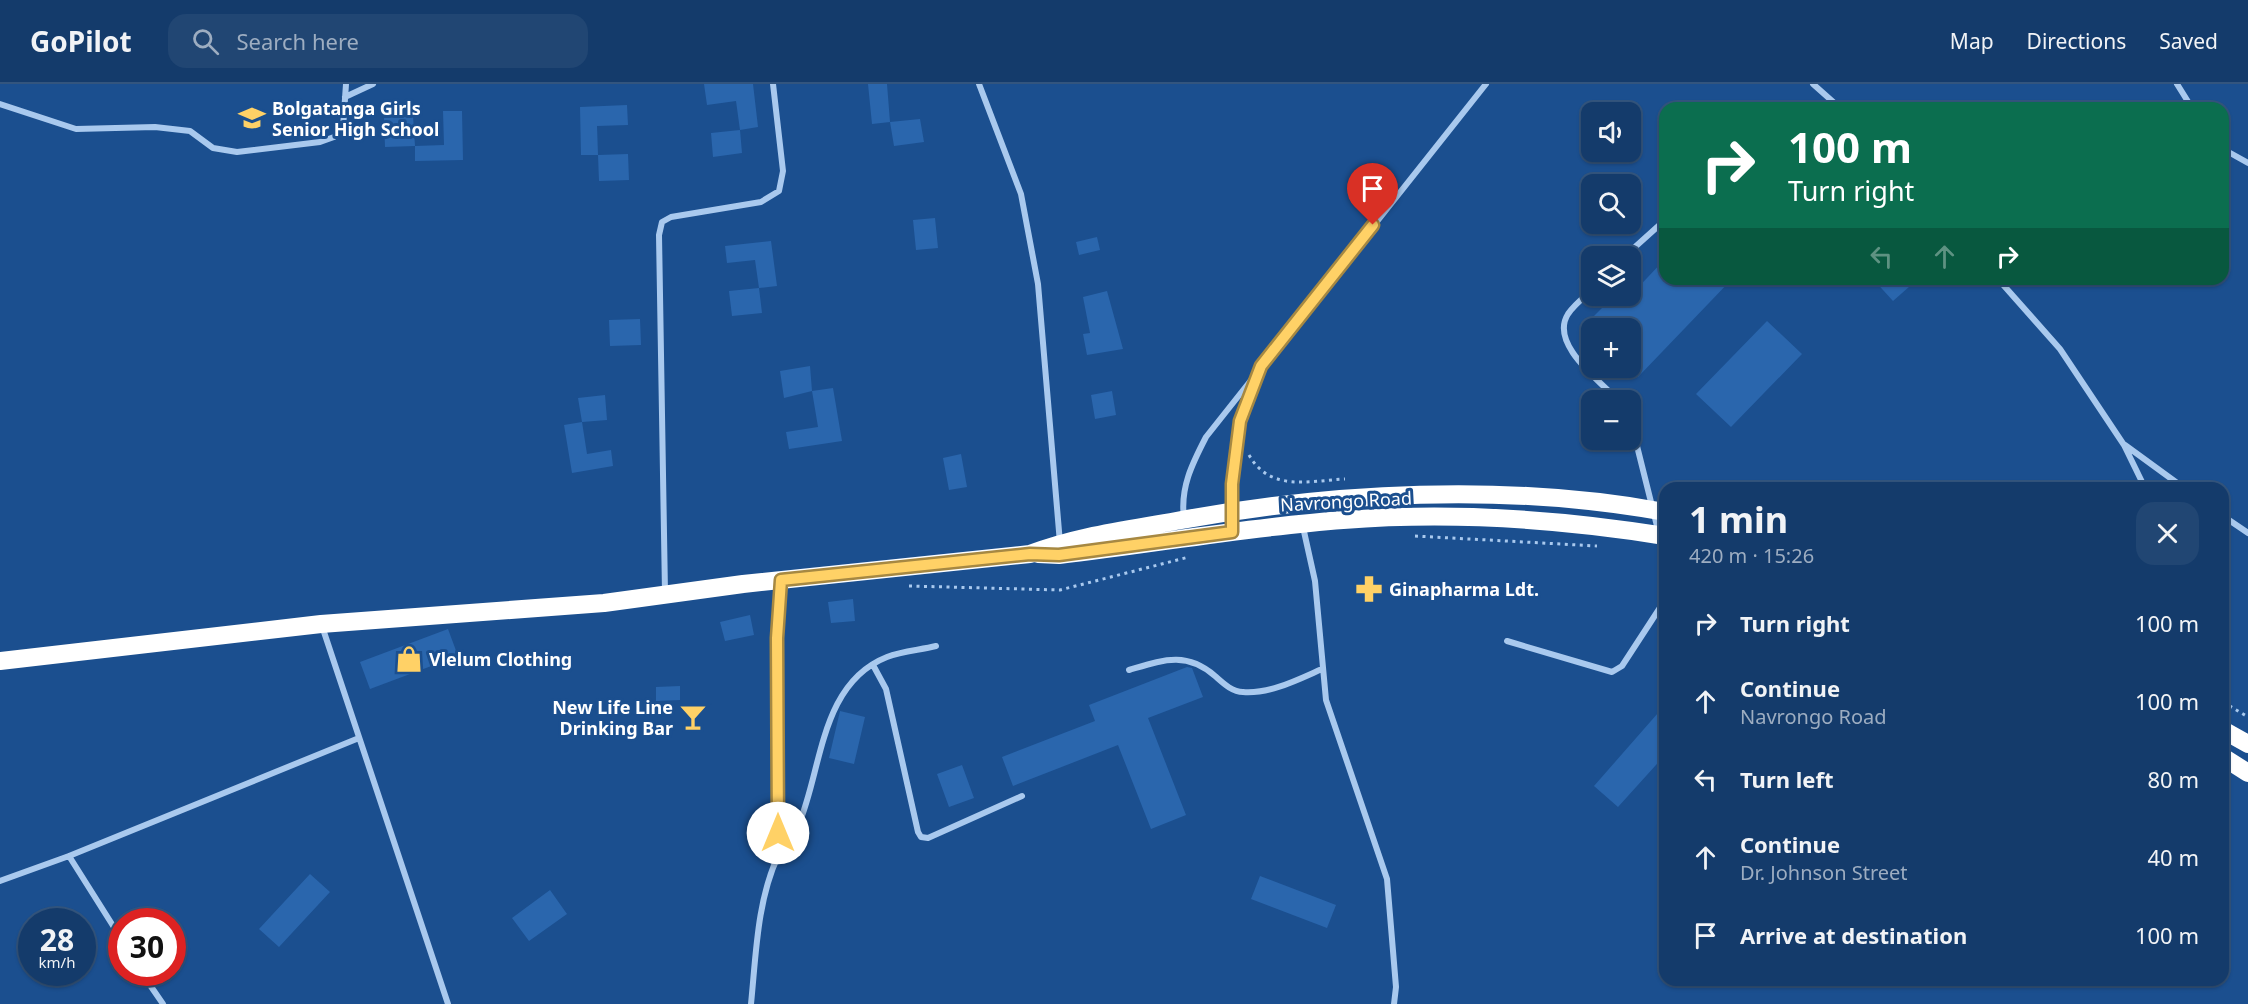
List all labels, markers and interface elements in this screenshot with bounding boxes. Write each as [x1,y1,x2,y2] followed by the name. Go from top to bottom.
[168,14,588,68] search box
[30,22,132,60] text: GoPilot
[189,25,222,58] icon: search
[237,26,359,56] text: Search here
[1950,27,1994,55] text: Map
[2027,27,2126,55] text: Directions
[2159,27,2218,55] text: Saved
[272,96,439,141] place label: Bolgatanga Girls Senior High School
[1581,102,1641,450] map controls
[1581,102,1641,162] button: sound
[237,103,267,133] school or university icon: Bolgatanga Girls Senior High School
[1788,118,1912,175] text: 100 m
[1689,126,1767,204] icon: right
[1347,163,1398,225] pin
[1356,172,1389,205] icon: arrive
[1788,172,1914,209] text: Turn right
[1581,174,1641,234] button: search
[1865,240,1898,273] icon: left
[1928,240,1961,273] icon: ahead
[1991,240,2024,273] icon: right
[1581,246,1641,306] button: layers
[1581,318,1641,378] button: +
[1581,390,1641,450] button: −
[1280,486,1412,516] street label: Navrongo Road
[1689,495,1788,544] text: 1 min
[2136,502,2199,565] button: close
[1689,542,1814,569] text: 420 m · 15:26
[1354,574,1384,604] pharmacy icon: Ginapharma Ldt.
[1389,577,1539,601] place label: Ginapharma Ldt.
[1689,607,1722,640] icon: right
[1740,608,1850,638] text: Turn right
[2135,608,2199,638] text: 100 m
[394,644,424,674] shop icon: Vlelum Clothing
[429,647,572,671] place label: Vlelum Clothing
[1740,673,1840,703] text: Continue
[1689,685,1722,718] icon: ahead
[2135,686,2199,716] text: 100 m
[552,695,673,740] place label: New Life Line Drinking Bar
[678,702,708,732] bar icon: New Life Line Drinking Bar
[1740,703,1887,730] text: Navrongo Road
[1689,763,1722,796] icon: left
[1740,764,1834,794] text: Turn left
[2148,764,2199,794] text: 80 m
[746,801,810,865] position arrow
[1740,829,1840,859] text: Continue
[1689,841,1722,874] icon: ahead
[2148,842,2199,872] text: 40 m
[1740,859,1908,886] text: Dr. Johnson Street
[108,908,186,986] speed limit sign: 30
[40,919,74,960] text: 28
[1689,919,1722,952] icon: arrive
[1740,920,1967,950] text: Arrive at destination
[2135,920,2199,950] text: 100 m
[39,952,75,972] text: km/h

